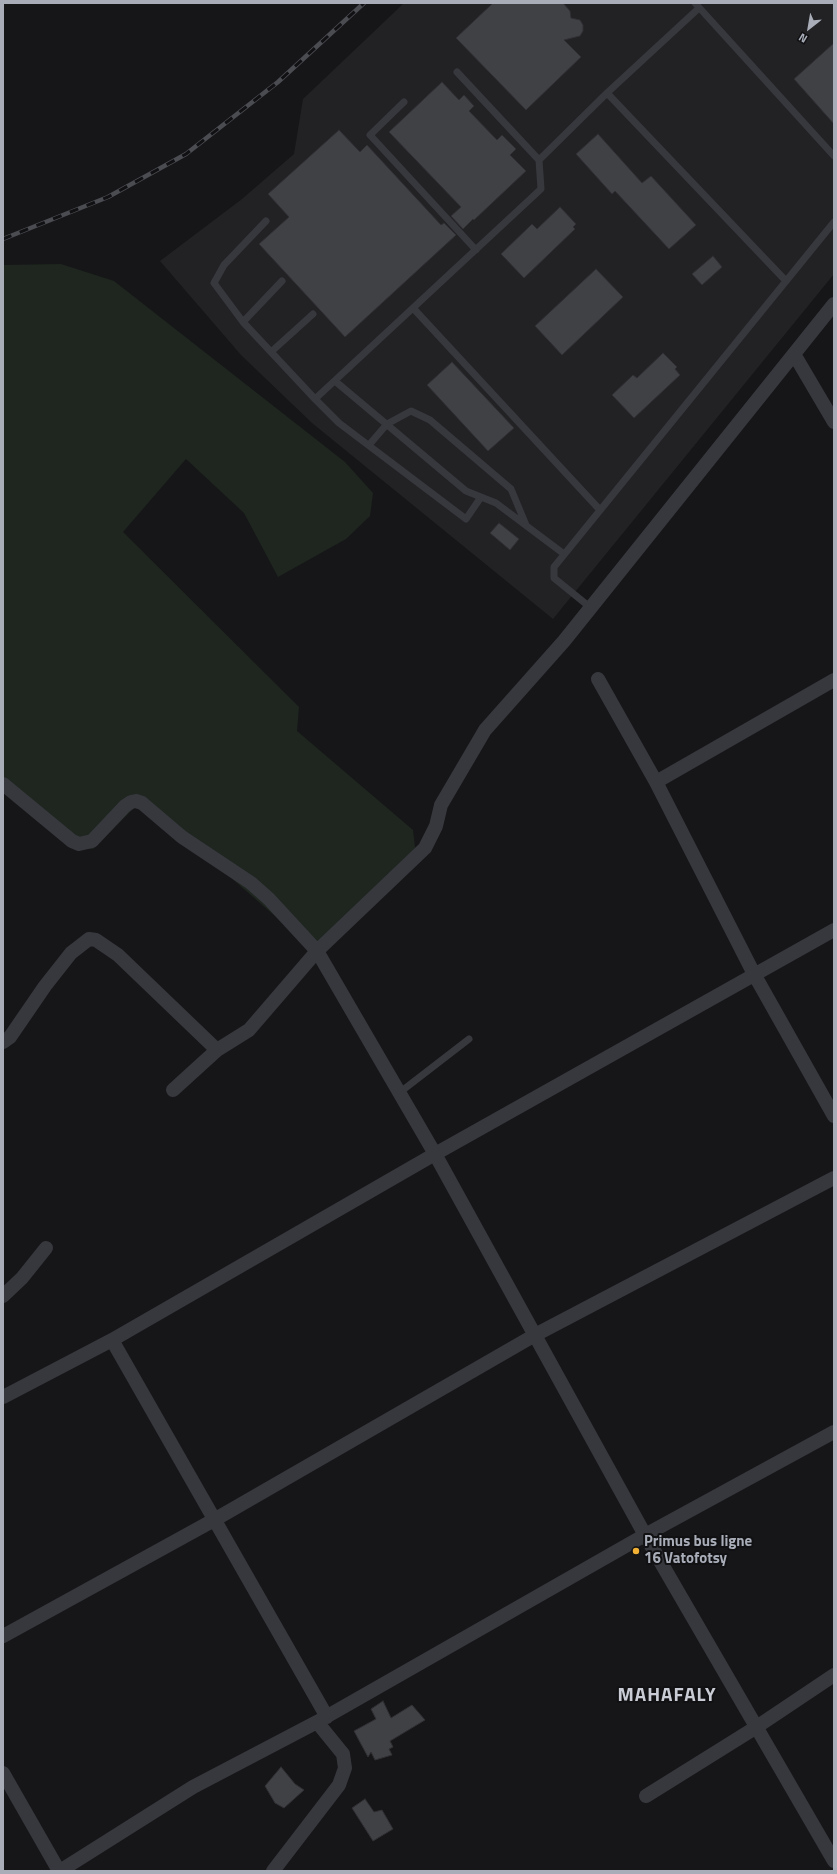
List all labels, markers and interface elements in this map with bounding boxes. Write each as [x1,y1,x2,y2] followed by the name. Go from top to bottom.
[789,8,829,48] north arrow
[795,29,810,47] text: N
[644,1533,752,1568] place label: Primus bus ligne 16 Vatofotsy
[631,1546,641,1556] marker: Primus bus ligne 16 Vatofotsy
[617,1685,717,1707] district label: MAHAFALY

